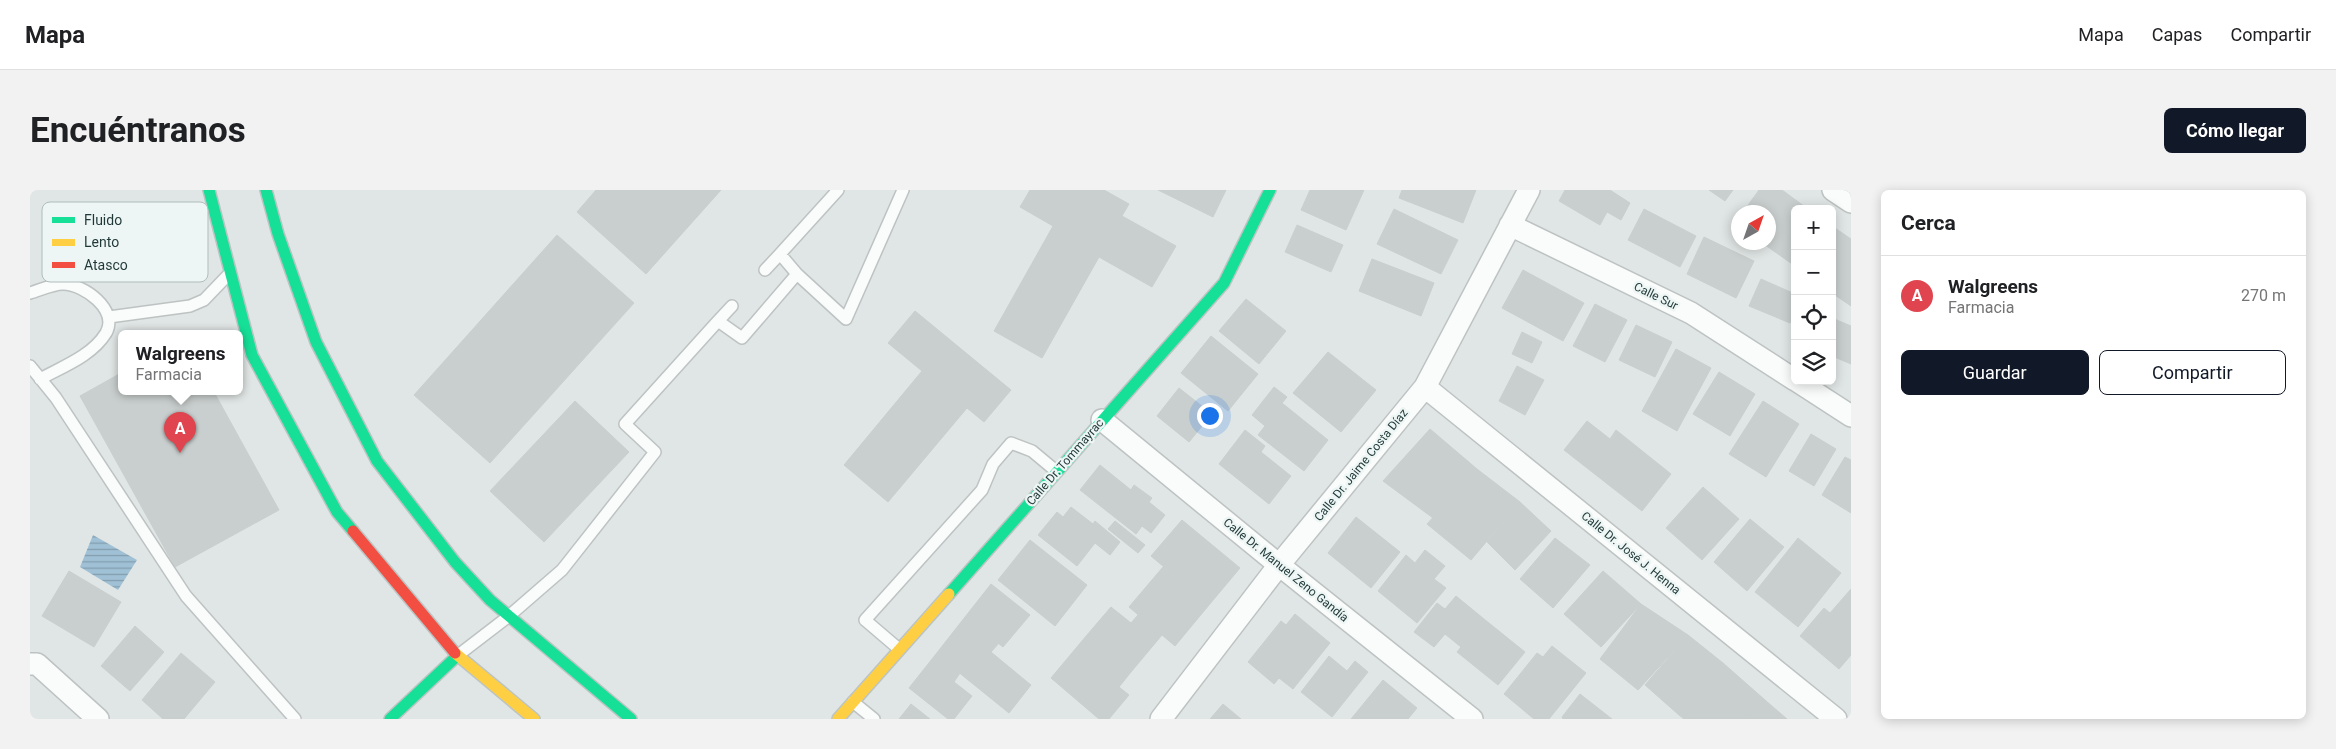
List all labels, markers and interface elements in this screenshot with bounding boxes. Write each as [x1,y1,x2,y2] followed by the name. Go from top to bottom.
[25,21,85,49] text: Mapa
[2078,24,2124,45] text: Mapa
[2152,24,2202,45] text: Capas
[2230,24,2311,45] text: Compartir
[2164,108,2306,153] button: Cómo llegar
[30,110,246,151] text: Encuéntranos
[42,202,208,282] legend
[1731,205,1776,250] north arrow
[1791,205,1836,385] map controls
[1791,205,1836,250] button: +
[1901,211,1956,235] text: Cerca
[84,212,122,228] text: Fluido
[84,234,119,250] text: Lento
[1791,250,1836,295] button: −
[84,257,128,273] text: Atasco
[1948,275,2038,298] text: Walgreens
[1632,279,1680,313] street label: Calle Sur
[1912,286,1922,305] text: A
[2241,286,2286,305] text: 270 m
[1791,295,1836,340] button: locate
[1948,298,2014,317] text: Farmacia
[118,330,243,395] popup
[1791,340,1836,385] button: layers
[135,342,226,365] text: Walgreens
[1901,350,2089,395] button: Guardar
[2099,350,2286,395] button: Compartir
[135,365,202,384] text: Farmacia
[1197,403,1223,429] your location
[1311,406,1411,524] street label: Calle Dr. Jaime Costa Díaz
[164,412,196,453] pin: A
[1024,416,1106,508] street label: Calle Dr. Tommayrac
[1579,509,1683,597] street label: Calle Dr. José J. Henna
[1221,515,1351,625] street label: Calle Dr. Manuel Zeno Gandía

